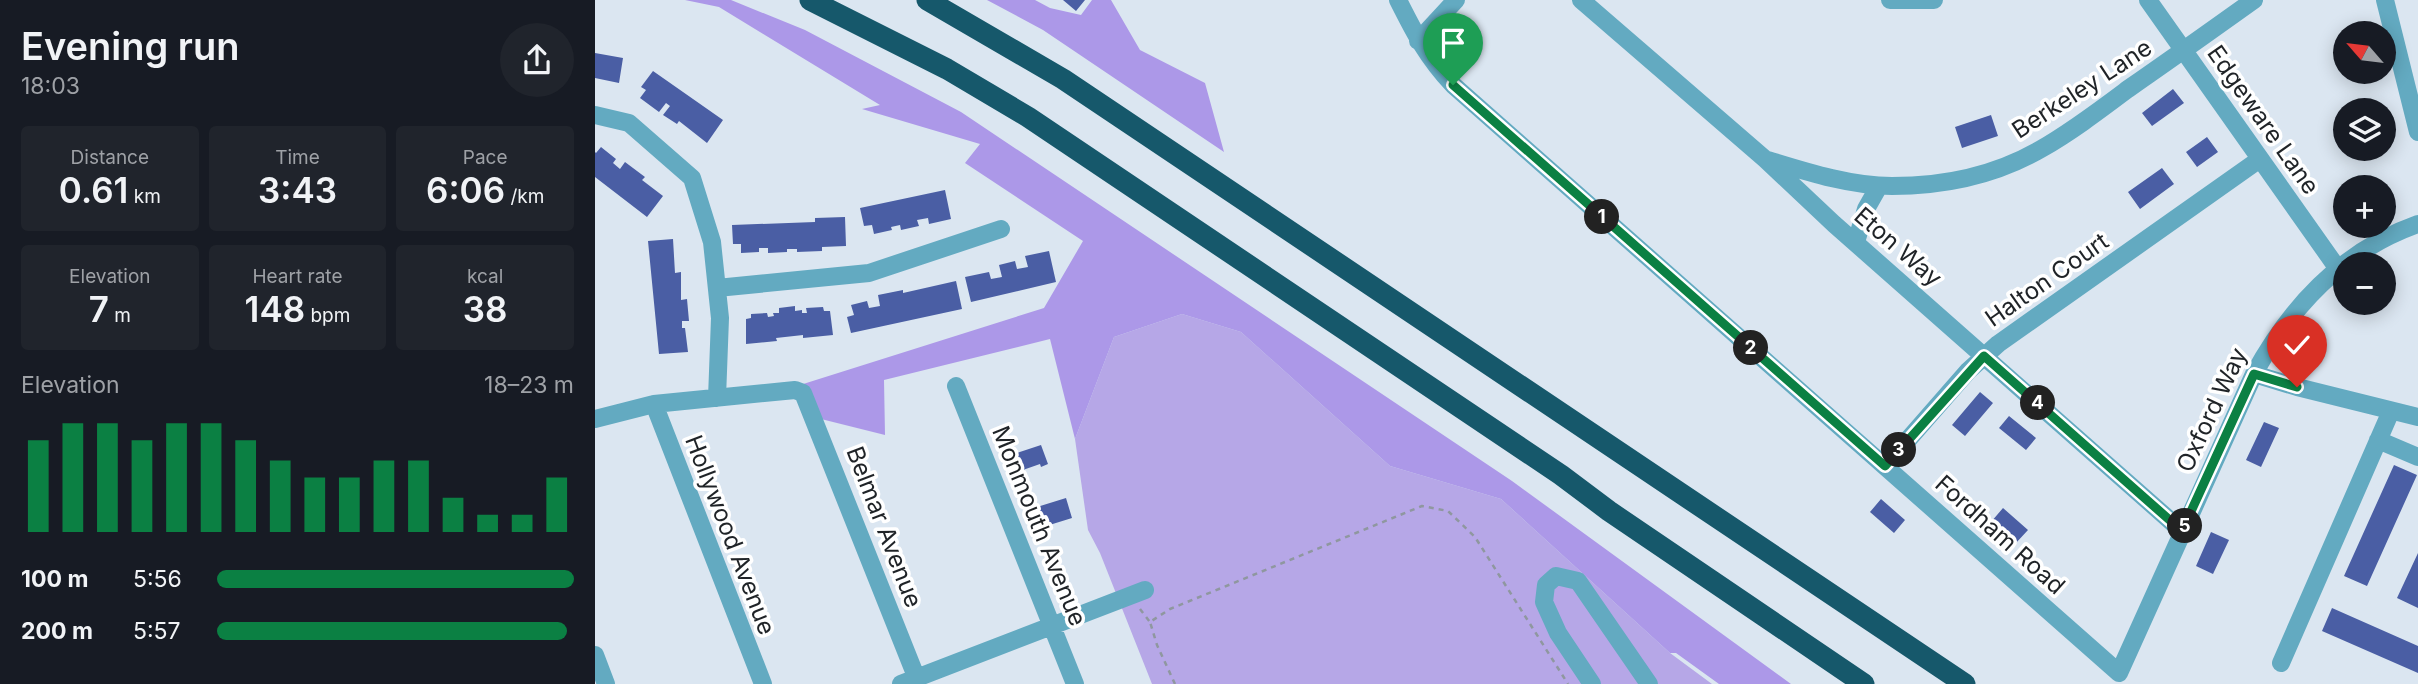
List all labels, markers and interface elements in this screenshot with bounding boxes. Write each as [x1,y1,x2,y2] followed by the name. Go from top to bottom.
[1423,13,1483,85] pin
[2333,21,2396,84] north arrow
[2333,21,2396,315] map controls
[21,23,239,69] text: Evening run
[500,23,574,97] button: share
[1434,24,1472,62] icon: arrive
[2007,33,2157,144] street label: Berkeley Lane
[2201,40,2326,200] street label: Edgeware Lane
[21,72,80,100] text: 18:03
[2333,98,2396,161] button: layers
[71,146,149,169] text: Distance
[275,146,320,169] text: Time
[463,146,508,169] text: Pace
[59,169,128,211] text: 0.61
[258,169,337,211] text: 3:43
[426,169,505,211] text: 6:06
[2333,175,2396,238] button: +
[128,185,161,208] text: km
[505,185,544,208] text: /km
[1585,200,1619,234] pin: 1
[1849,201,1948,292] street label: Eton Way
[1597,205,1606,228] text: 1
[1980,226,2114,333] street label: Halton Court
[2333,252,2396,315] button: −
[69,265,151,288] text: Elevation
[252,265,342,288] text: Heart rate
[467,265,503,288] text: kcal
[89,288,109,330] text: 7
[245,288,305,330] text: 148
[463,288,508,330] text: 38
[109,304,131,327] text: m
[305,304,350,327] text: bpm
[2267,315,2327,387] pin
[2278,326,2316,364] icon: check
[1733,330,1769,366] pin: 2
[1745,336,1756,359] text: 2
[2170,343,2253,476] street label: Oxford Way
[21,371,120,399] text: Elevation
[484,371,574,399] text: 18–23 m
[2021,386,2055,420] pin: 4
[2031,391,2044,414] text: 4
[986,422,1093,630] street label: Monmouth Avenue
[679,431,782,639] street label: Hollywood Avenue
[1881,433,1917,468] pin: 3
[1892,438,1905,461] text: 3
[840,442,928,611] street label: Belmar Avenue
[1930,469,2071,600] street label: Fordham Road
[2167,508,2203,544] pin: 5
[2178,514,2191,537] text: 5
[21,565,88,593] text: 100 m
[133,565,182,593] text: 5:56
[21,617,93,645] text: 200 m
[133,617,181,645] text: 5:57

